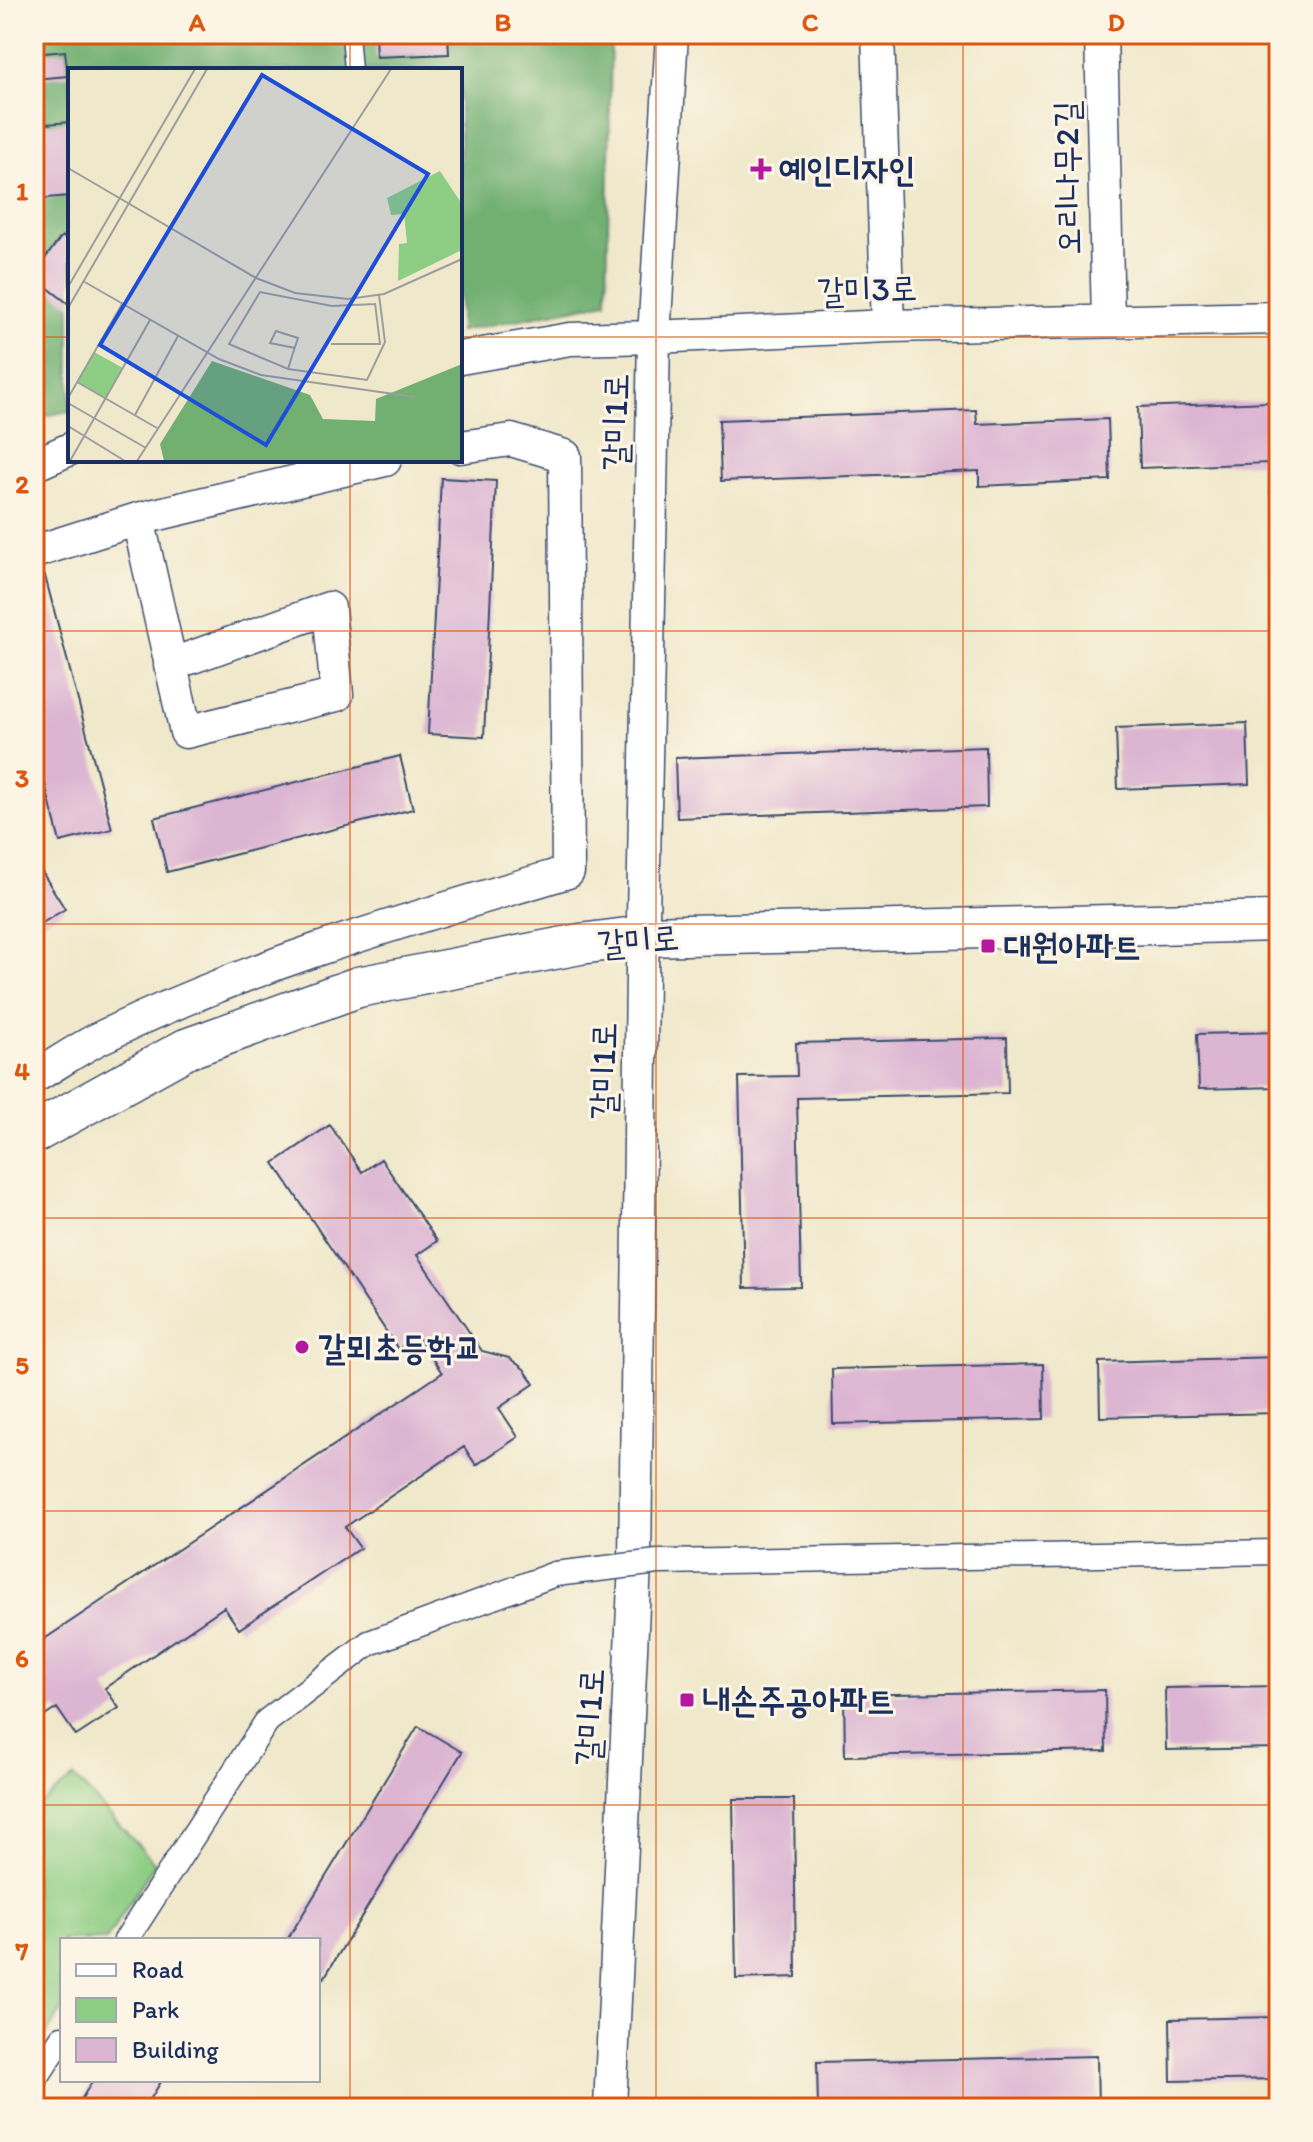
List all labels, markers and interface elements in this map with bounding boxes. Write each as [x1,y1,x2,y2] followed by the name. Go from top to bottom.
[188,6,206,38] text: A
[495,6,512,38] text: B
[802,6,819,38] text: C
[1107,6,1125,38] text: D
[68,68,462,462] inset map
[1046,100,1089,256] street label: 오리나무2길
[779,149,916,190] place label: 예인디자인
[750,158,772,180] marker: 예인디자인
[16,175,28,207] text: 1
[816,267,918,312] street label: 갈미3로
[594,373,637,471] street label: 갈미1로
[15,468,29,500] text: 2
[15,762,29,794] text: 3
[595,916,681,964] street label: 갈미로
[1004,926,1141,967] place label: 대원아파트
[979,937,997,955] marker: 대원아파트
[582,1022,625,1120] street label: 갈미1로
[14,1055,30,1087] text: 4
[318,1327,482,1368] place label: 갈뫼초등학교
[293,1338,311,1356] marker: 갈뫼초등학교
[15,1349,29,1381] text: 5
[15,1642,29,1674] text: 6
[566,1667,613,1767] street label: 갈미1로
[703,1680,895,1721] place label: 내손주공아파트
[678,1691,696,1709] marker: 내손주공아파트
[15,1935,29,1967] text: 7
[60,1938,320,2082] legend
[132,1955,184,1984] text: Road
[132,1995,179,2024] text: Park
[132,2035,219,2064] text: Building

